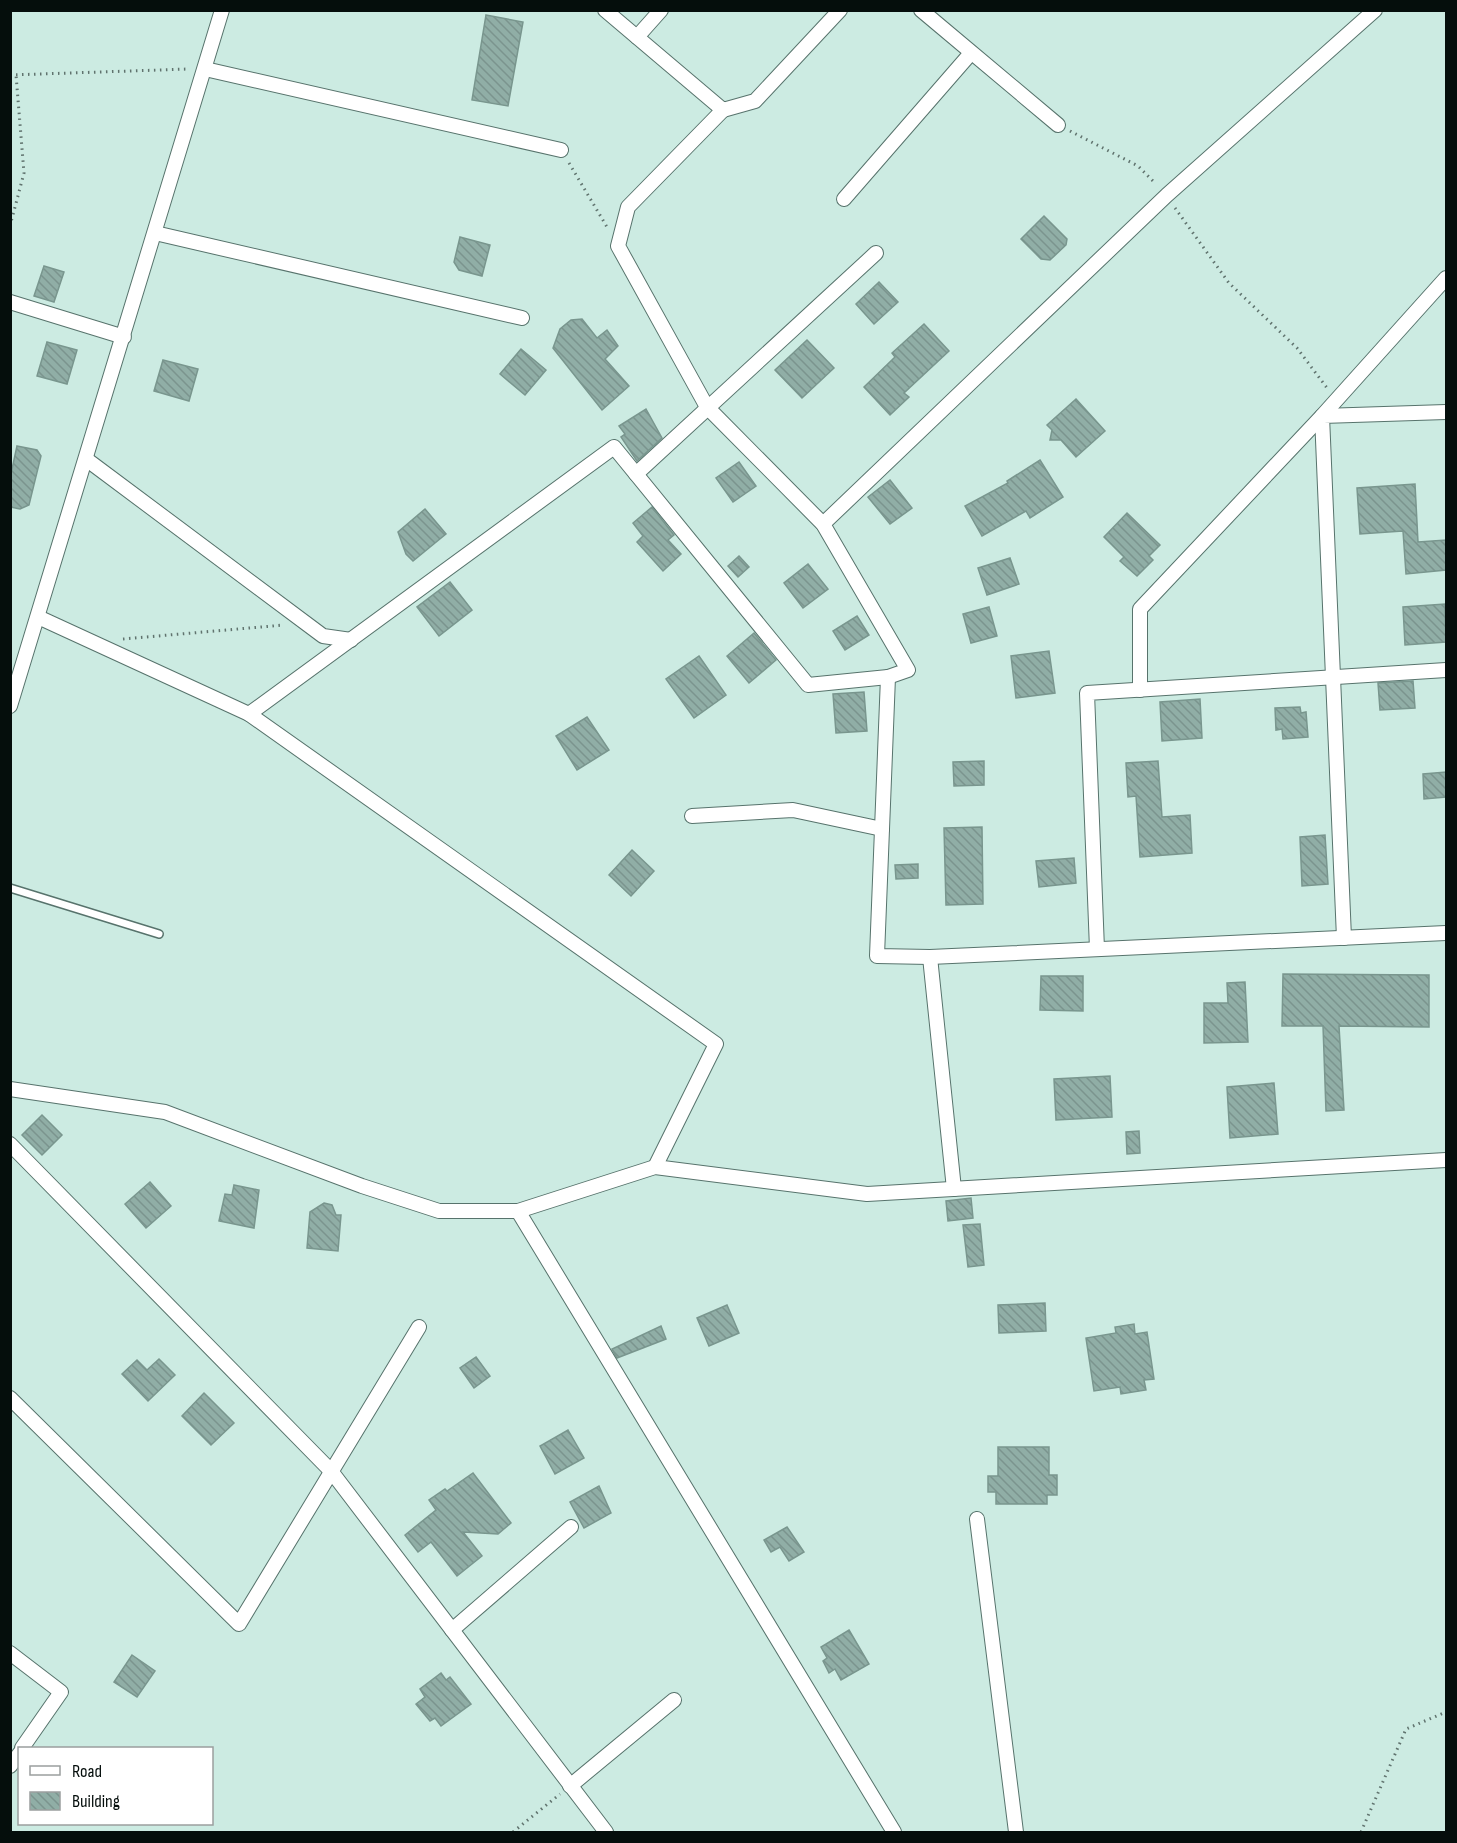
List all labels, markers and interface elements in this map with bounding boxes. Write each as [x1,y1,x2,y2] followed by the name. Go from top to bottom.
[18,1747,213,1825] legend
[72,1761,102,1782] text: Road
[72,1791,120,1812] text: Building

